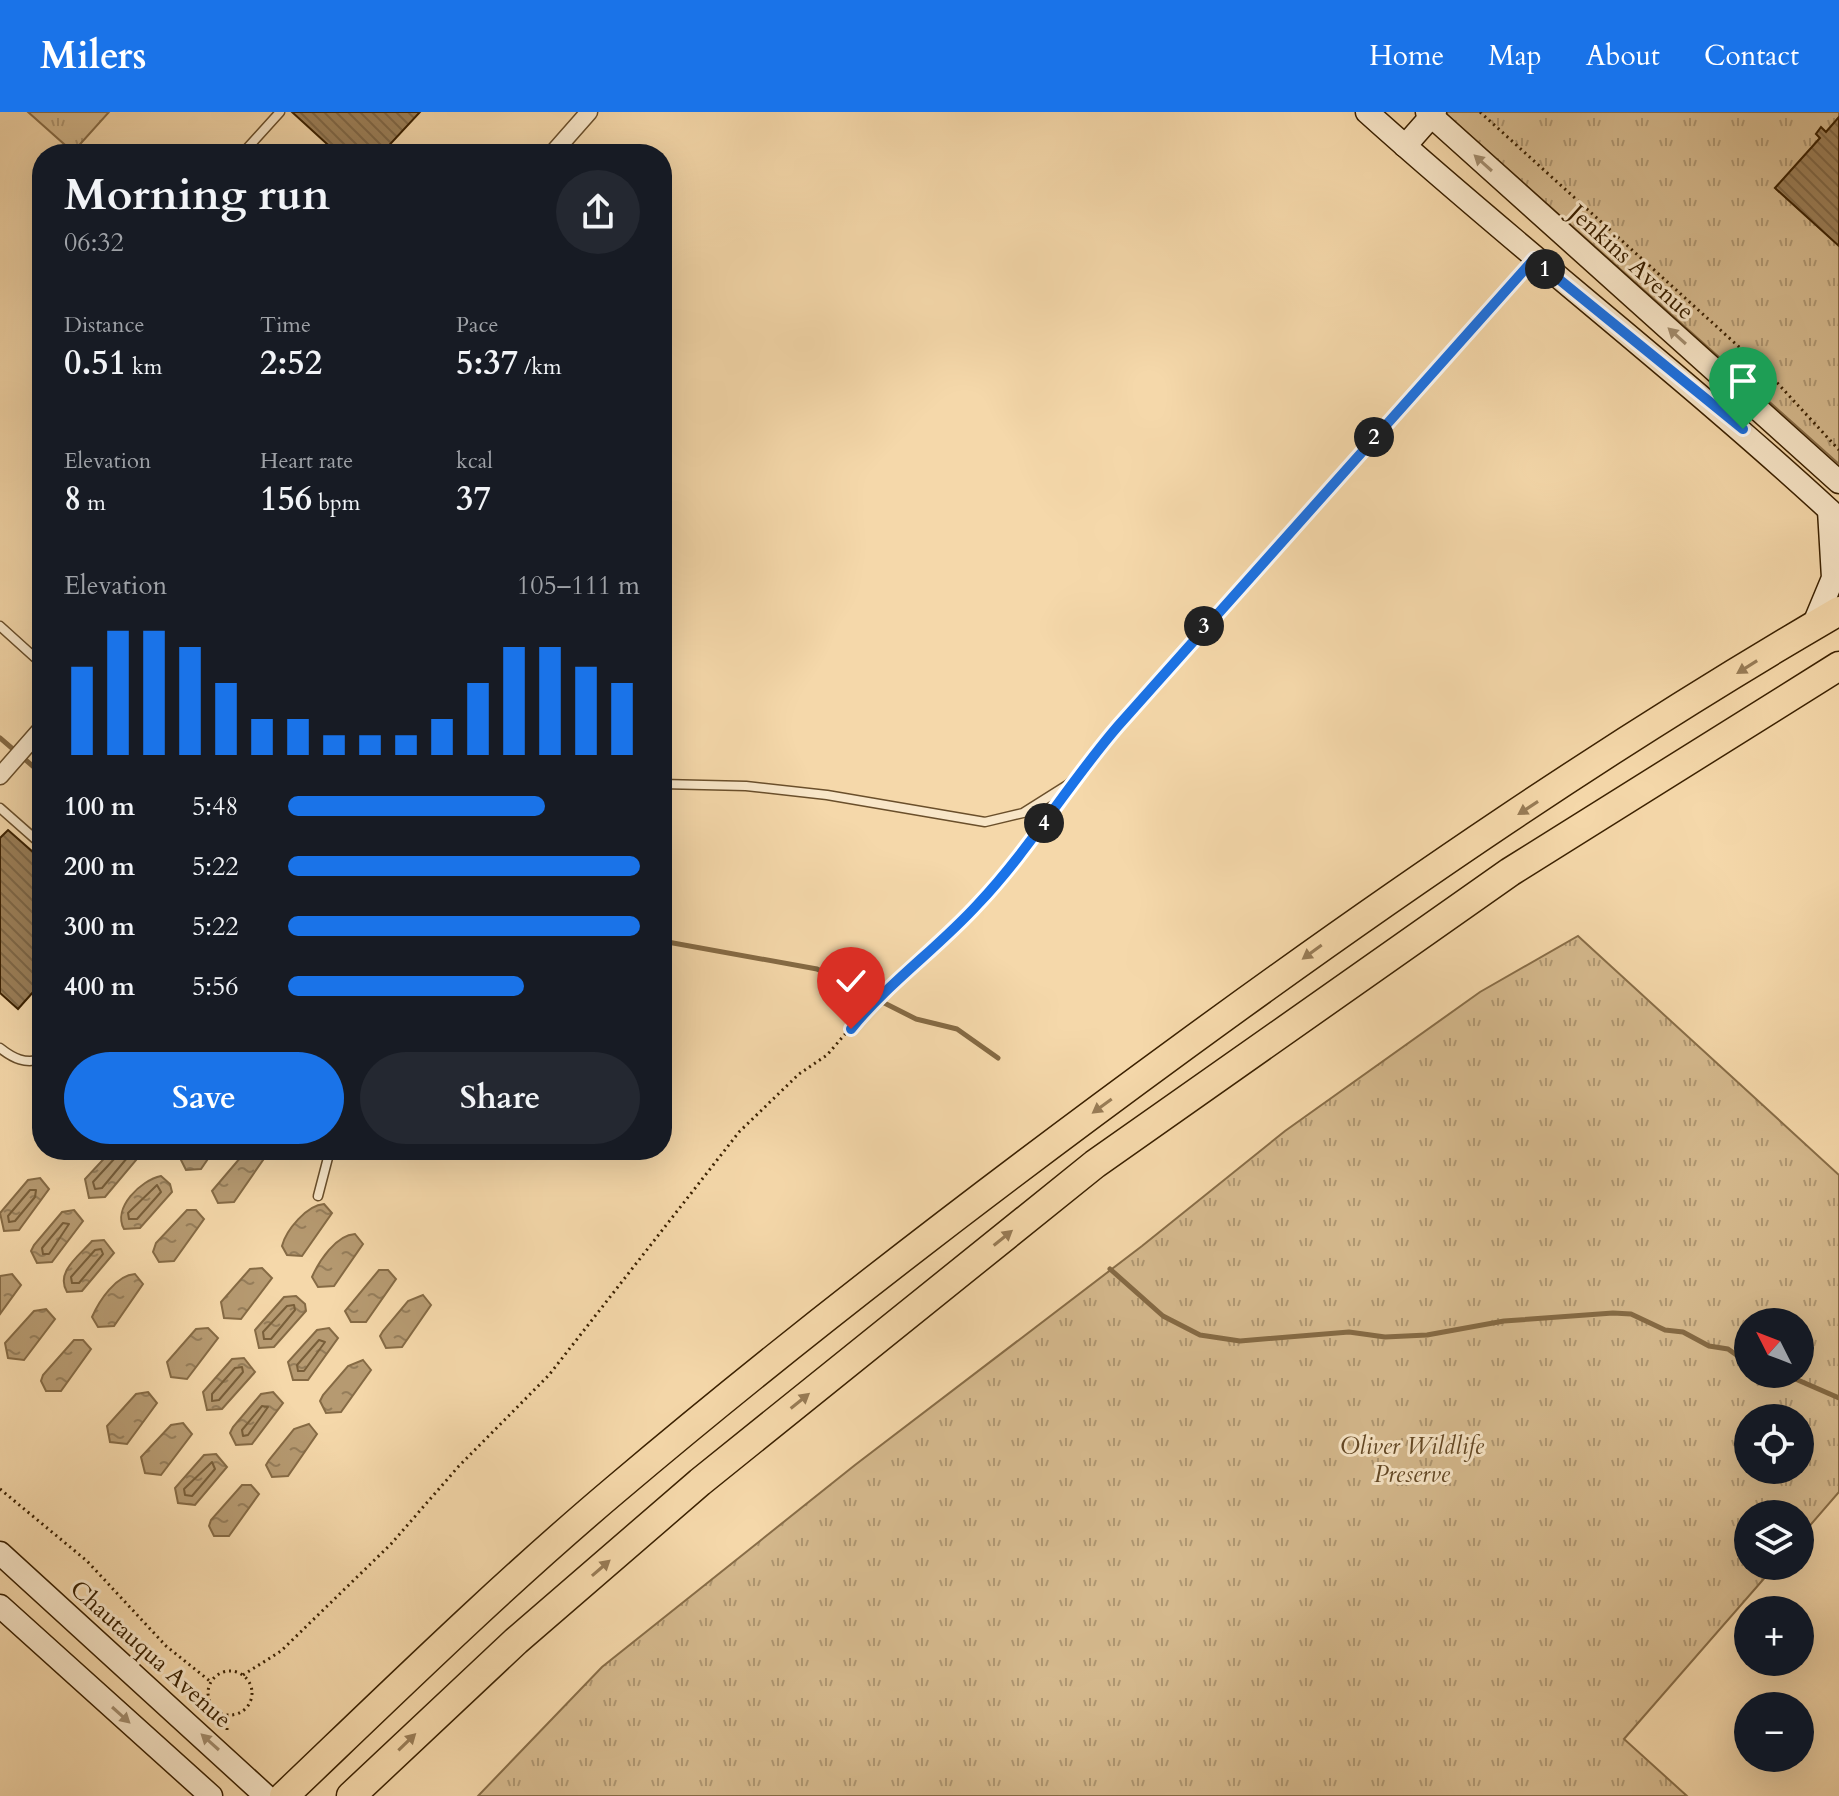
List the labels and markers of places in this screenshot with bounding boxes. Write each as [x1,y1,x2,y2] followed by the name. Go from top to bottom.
[1525,249,1565,289] pin: 1
[1709,347,1777,429] pin
[1354,417,1394,457] pin: 2
[1184,606,1224,646] pin: 3
[1024,803,1064,843] pin: 4
[817,947,885,1029] pin

